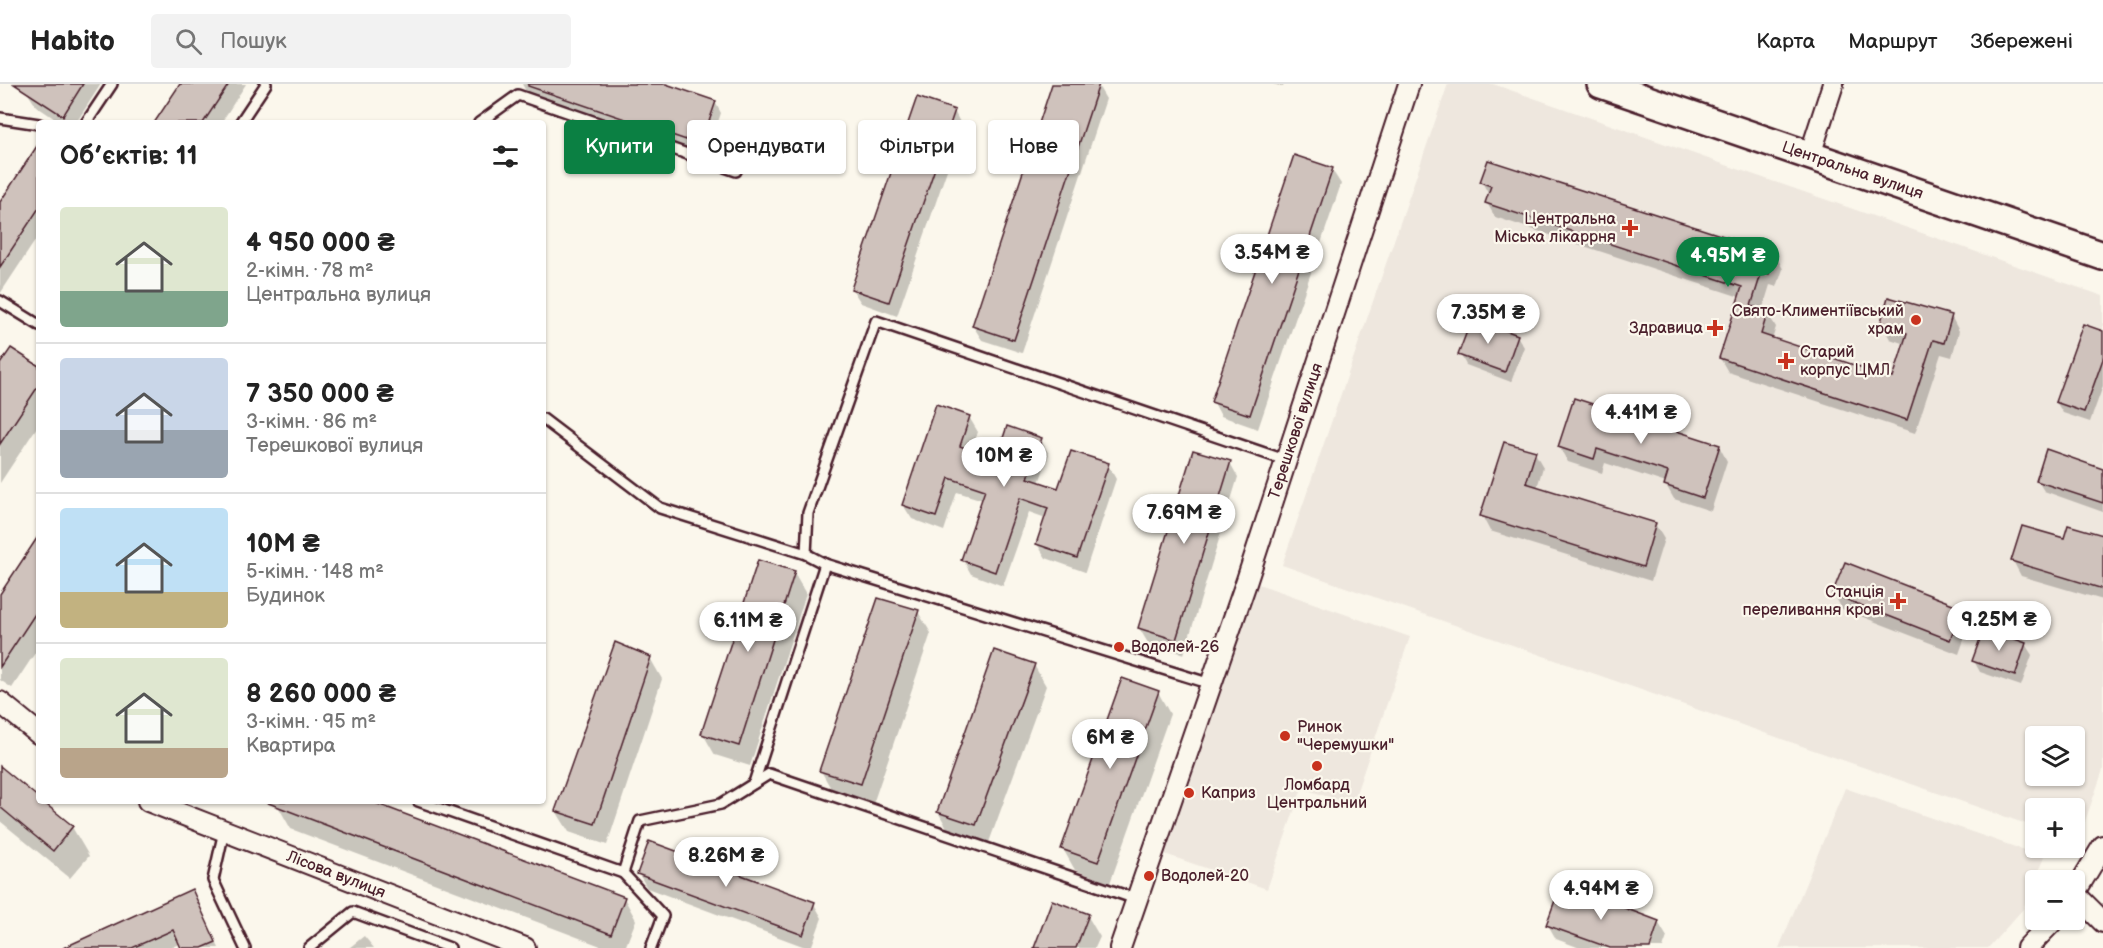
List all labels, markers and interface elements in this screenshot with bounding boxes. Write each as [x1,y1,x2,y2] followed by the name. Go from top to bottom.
[151,14,571,68] search box
[30,25,115,58] text: Habito
[172,25,205,58] icon: search
[220,28,287,55] text: Пошук
[1756,29,1815,54] text: Карта
[1848,29,1938,54] text: Маршрут
[1971,29,2073,54] text: Збережені
[564,120,675,174] chip: Купити
[687,120,846,174] chip: Орендувати
[858,120,976,174] chip: Фільтри
[988,120,1079,174] chip: Нове
[1779,137,1926,203] street label: Центральна вулиця
[489,140,522,173] icon: filters
[60,141,198,172] text: Об’єктів: 11
[1494,210,1617,247] place label: Центральна Міська лікаррня
[1621,219,1639,237] marker: Центральна Міська лікаррня
[246,228,395,259] text: 4 950 000 ₴
[108,231,180,303] icon: home
[1217,234,1327,285] pin: 3.54M ₴
[1673,237,1783,288] pin: 4.95M ₴
[1234,241,1310,265] text: 3.54M ₴
[1690,244,1766,268] text: 4.95M ₴
[246,259,374,283] text: 2-кімн. · 78 m²
[246,283,431,307] text: Центральна вулиця
[1433,294,1543,345] pin: 7.35M ₴
[1451,301,1525,325] text: 7.35M ₴
[1732,302,1904,339] place label: Свято-Климентіївський храм
[1909,313,1923,327] marker: Свято-Климентіївський храм
[1629,319,1704,338] place label: Здравица
[1708,321,1722,335] marker: Здравица
[1800,343,1890,380] place label: Старий корпус ЦМЛ
[1777,352,1795,370] marker: Старий корпус ЦМЛ
[1265,360,1327,502] street label: Терешкової вулиця
[246,379,394,410] text: 7 350 000 ₴
[108,382,180,454] icon: home
[1586,394,1696,445] pin: 4.41M ₴
[1605,401,1677,425] text: 4.41M ₴
[246,410,377,434] text: 3-кімн. · 86 m²
[246,434,423,458] text: Терешкової вулиця
[962,437,1046,488] pin: 10M ₴
[976,444,1032,468] text: 10M ₴
[1129,494,1239,545] pin: 7.69M ₴
[1146,501,1222,525] text: 7.69M ₴
[246,529,320,560] text: 10M ₴
[108,532,180,604] icon: home
[246,560,384,584] text: 5-кімн. · 148 m²
[1743,583,1884,620] place label: Станція переливання крові
[246,584,325,608] text: Будинок
[1889,592,1907,610] marker: Станція переливання крові
[1944,601,2054,652] pin: 9.25M ₴
[693,602,803,653] pin: 6.11M ₴
[1961,608,2037,632] text: 9.25M ₴
[713,609,783,633] text: 6.11M ₴
[1131,638,1219,657] place label: Водолей-26
[1112,640,1126,654] marker: Водолей-26
[246,679,396,710] text: 8 260 000 ₴
[108,682,180,754] icon: home
[246,710,376,734] text: 3-кімн. · 95 m²
[1297,718,1394,755] place label: Ринок "Черемушки"
[1074,719,1146,770] pin: 6M ₴
[1086,726,1134,750] text: 6M ₴
[2025,726,2085,930] map controls
[2025,726,2085,786] button: layers
[1278,729,1292,743] marker: Ринок "Черемушки"
[246,734,336,758] text: Квартира
[1310,759,1324,773] marker: Ломбард Центральний
[1267,776,1367,813] place label: Ломбард Центральний
[1201,784,1256,803] place label: Каприз
[1182,786,1196,800] marker: Каприз
[2025,798,2085,858] button: +
[671,837,781,888] pin: 8.26M ₴
[688,844,764,868] text: 8.26M ₴
[283,846,388,902] street label: Лісова вулиця
[1161,867,1249,886] place label: Водолей-20
[1142,869,1156,883] marker: Водолей-20
[1546,870,1656,921] pin: 4.94M ₴
[2025,870,2085,930] button: −
[1563,877,1639,901] text: 4.94M ₴

